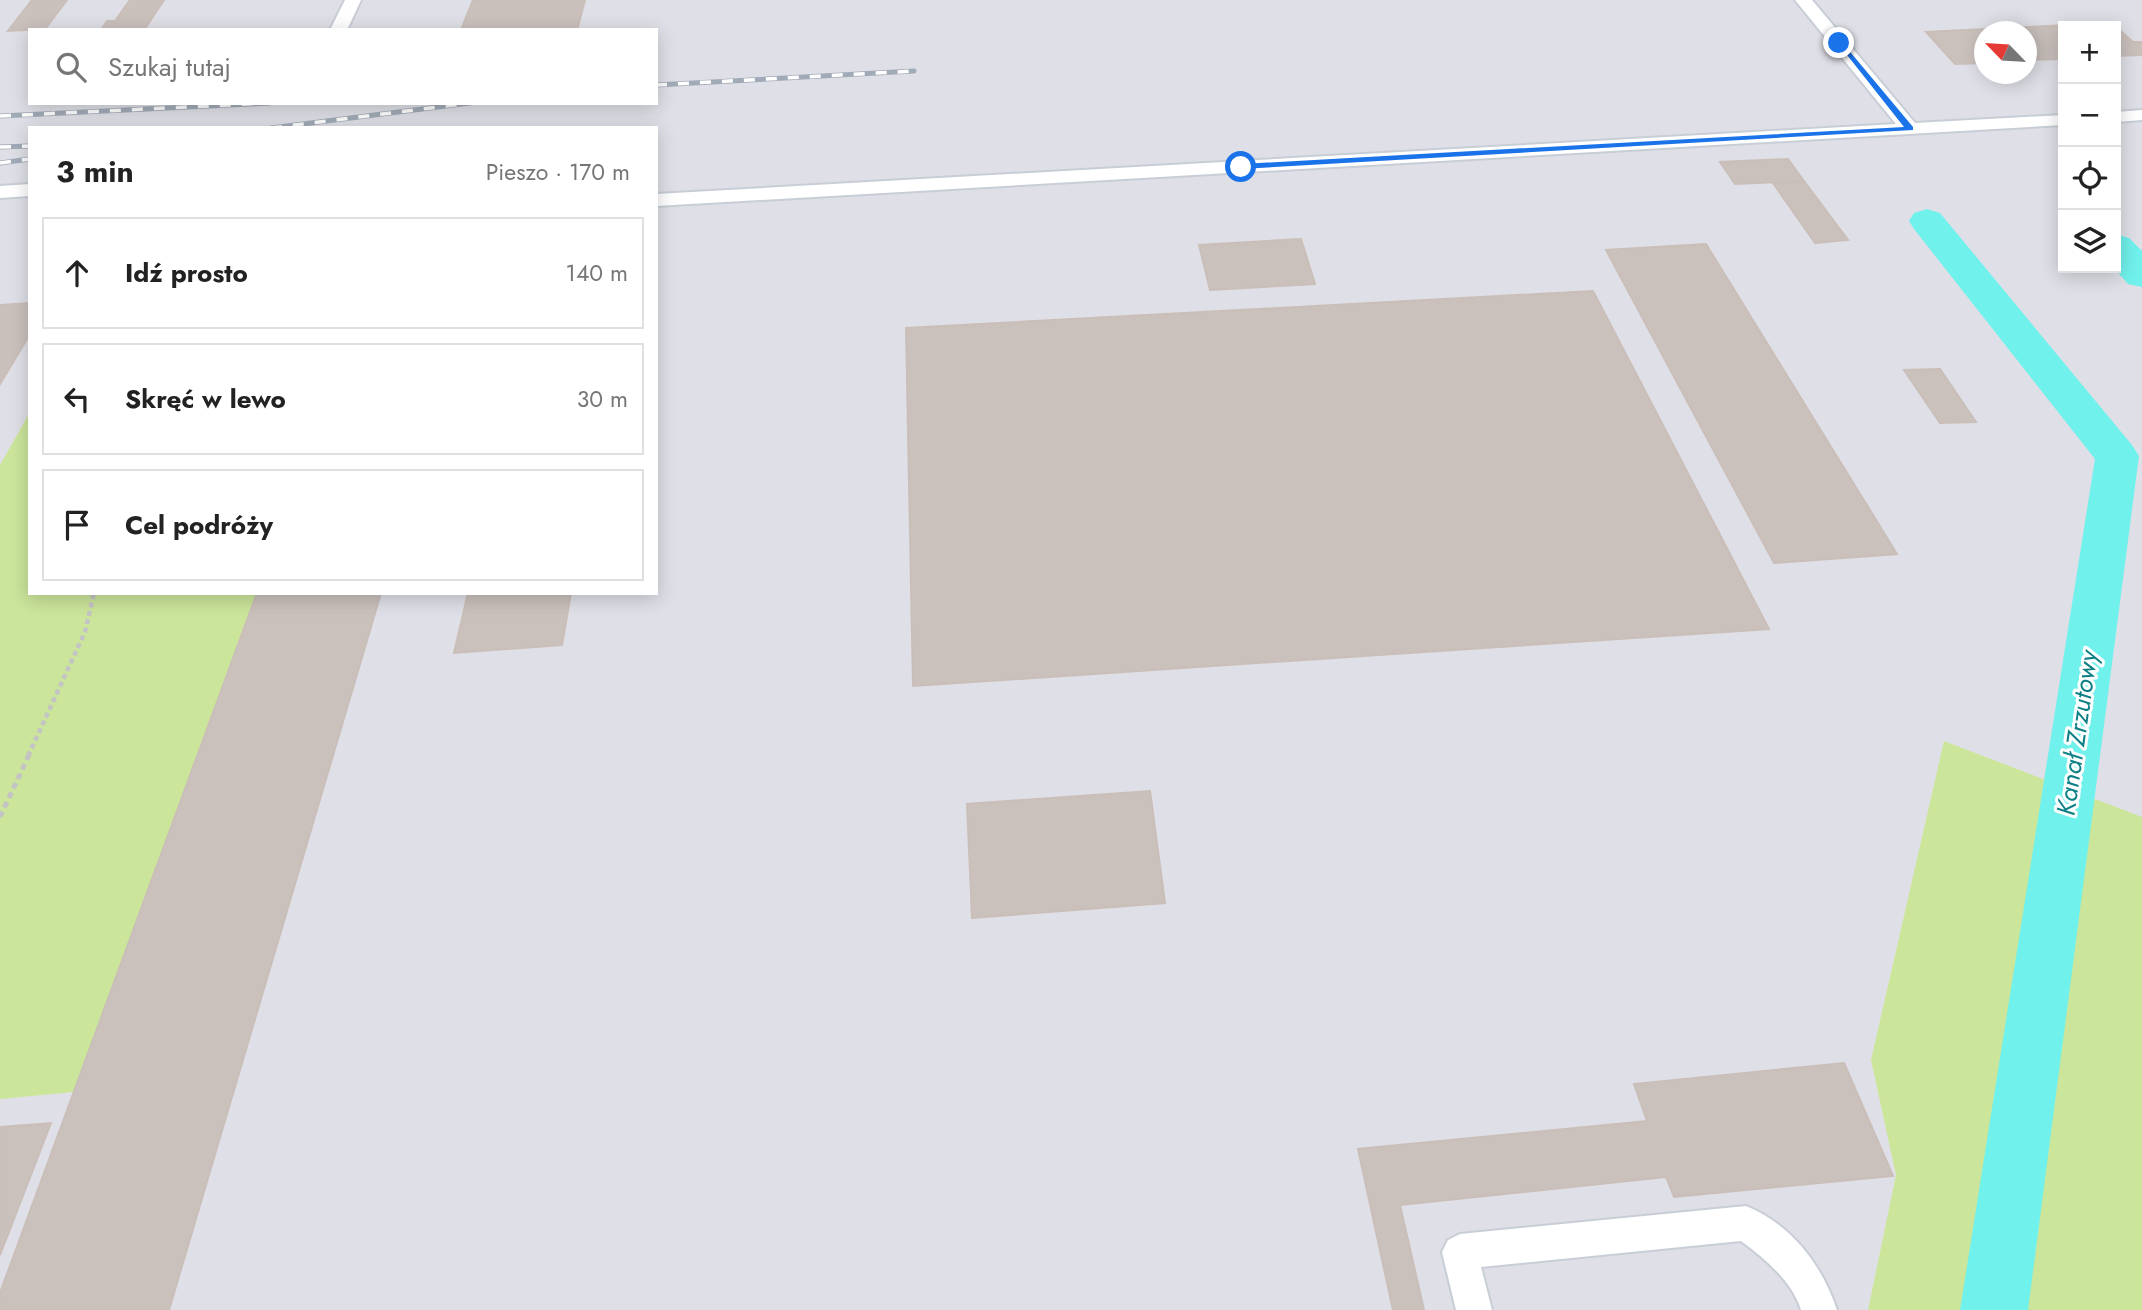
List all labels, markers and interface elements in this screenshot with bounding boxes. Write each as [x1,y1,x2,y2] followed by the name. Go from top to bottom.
[1974,21,2037,84] north arrow
[2058,21,2121,273] map controls
[2058,21,2121,84] button: +
[1823,27,1854,58] route end
[28,28,658,105] search box
[52,48,90,86] icon: search
[108,48,231,86] text: Szukaj tutaj
[2058,84,2121,147] button: −
[2058,147,2121,210] button: locate
[56,150,134,193] text: 3 min
[1225,151,1256,182] route start
[486,155,630,189] text: Pieszo · 170 m
[2058,210,2121,273] button: layers
[58,254,96,292] icon: ahead
[125,254,248,292] text: Idź prosto
[566,256,628,290] text: 140 m
[58,380,96,418] icon: left
[125,380,286,418] text: Skręć w lewo
[577,382,628,416] text: 30 m
[58,506,96,544] icon: arrive
[125,506,273,544] text: Cel podróży
[2047,646,2108,818] water label: Kanał Zrzutowy

